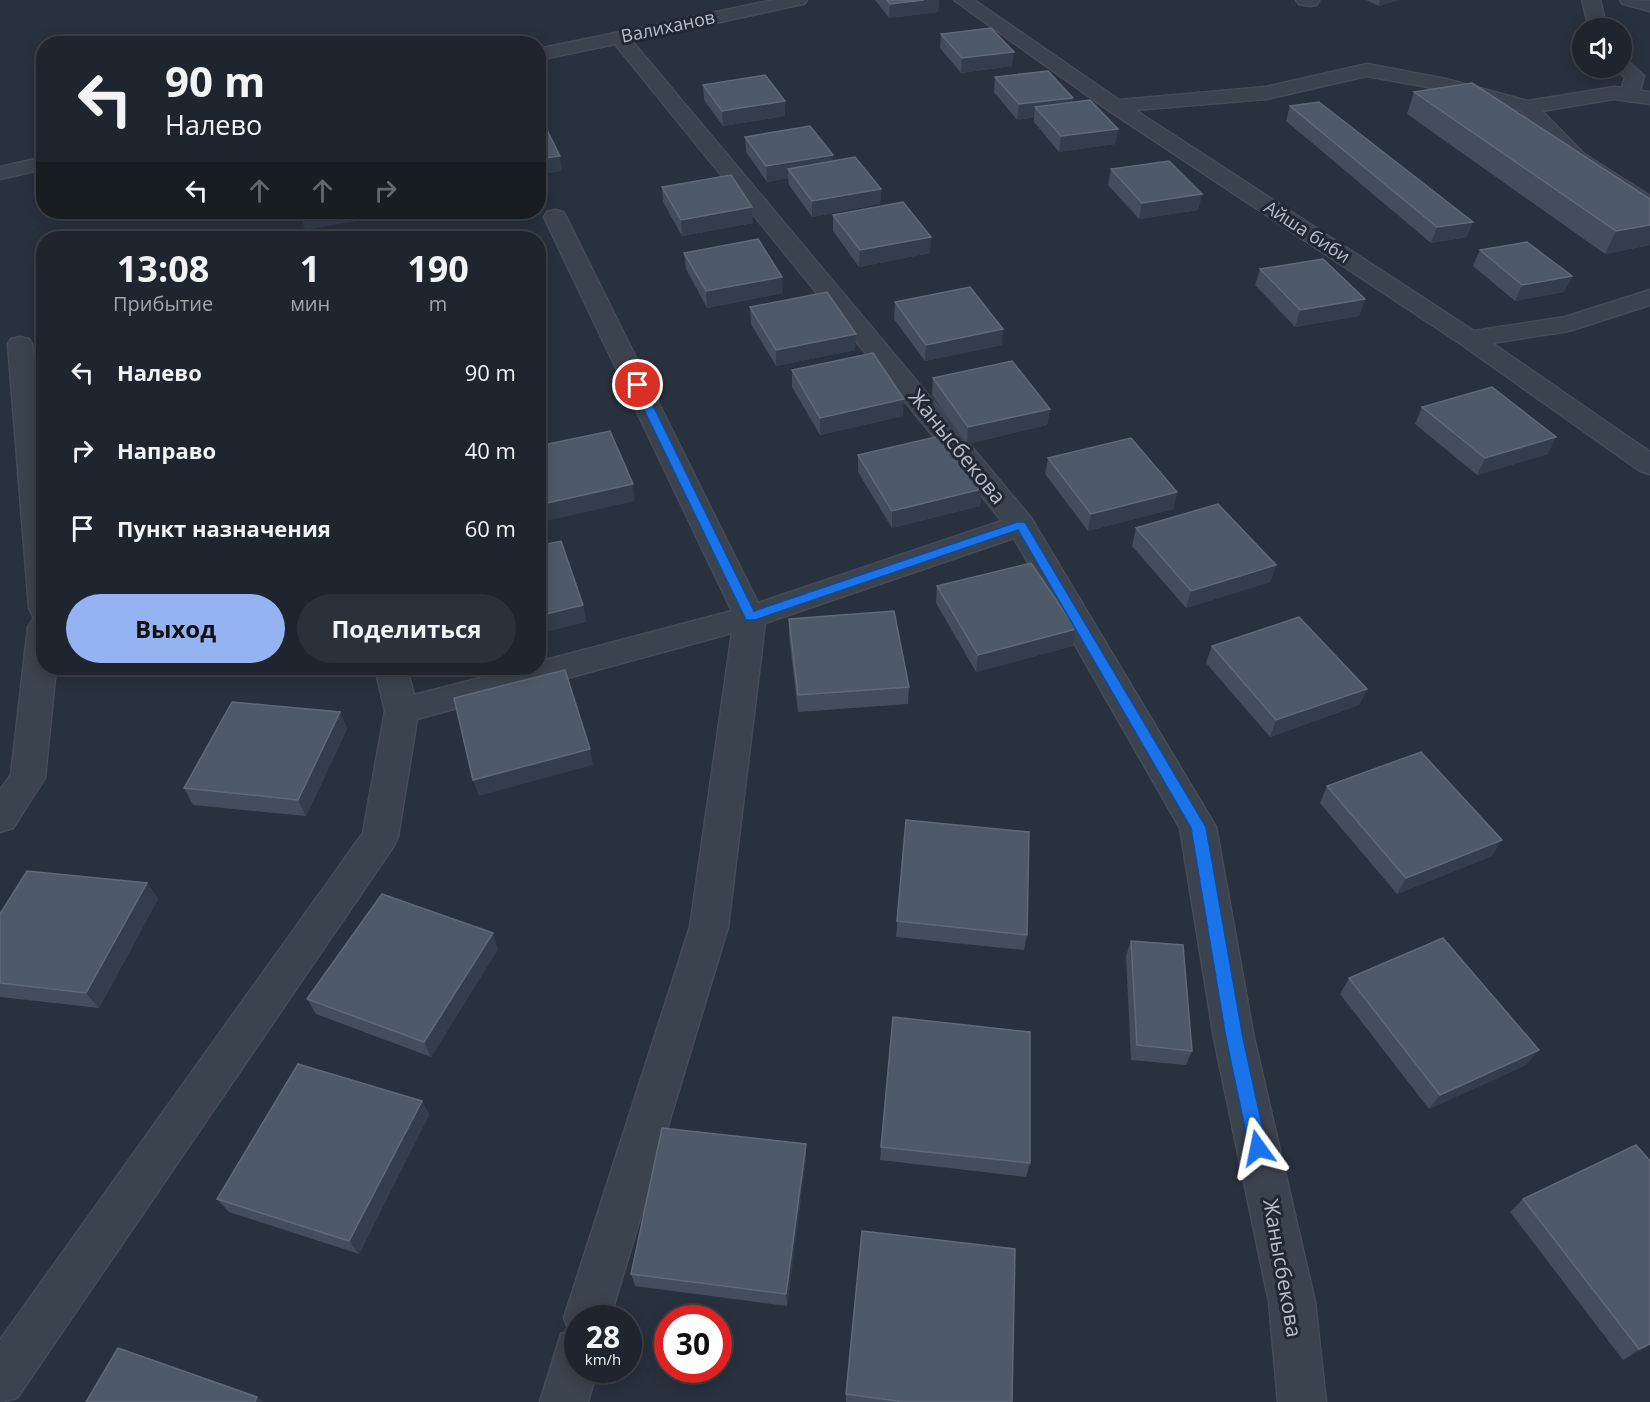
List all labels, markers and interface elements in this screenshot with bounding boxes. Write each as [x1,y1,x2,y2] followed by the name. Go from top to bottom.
[619,4,717,48] street label: Валиханов
[1572,18,1632,78] map controls
[1572,18,1632,78] button: sound
[165,52,265,109] text: 90 m
[66,60,144,138] icon: left
[165,106,262,143] text: Налево
[180,174,213,207] icon: left
[243,174,276,207] icon: ahead
[306,174,339,207] icon: ahead
[369,174,402,207] icon: right
[1260,194,1355,268] street label: Айша биби
[117,244,209,293] text: 13:08
[300,244,320,293] text: 1
[407,244,469,293] text: 190
[113,290,213,317] text: Прибытие
[290,290,330,317] text: мин
[429,290,447,317] text: m
[66,356,99,389] icon: left
[117,357,202,387] text: Налево
[465,357,516,387] text: 90 m
[612,359,663,410] pin
[621,368,654,401] icon: arrive
[903,383,1013,510] street label: Жанысбекова
[66,434,99,467] icon: right
[117,435,216,465] text: Направо
[465,435,516,465] text: 40 m
[66,512,99,545] icon: arrive
[117,513,331,543] text: Пункт назначения
[465,513,516,543] text: 60 m
[66,594,285,663] button: Выход
[297,594,516,663] button: Поделиться
[1226,1116,1290,1180] position arrow
[1257,1196,1309,1339] street label: Жанысбекова
[654,1305,732,1383] speed limit sign: 30
[586,1316,620,1357] text: 28
[585,1349,621,1369] text: km/h

